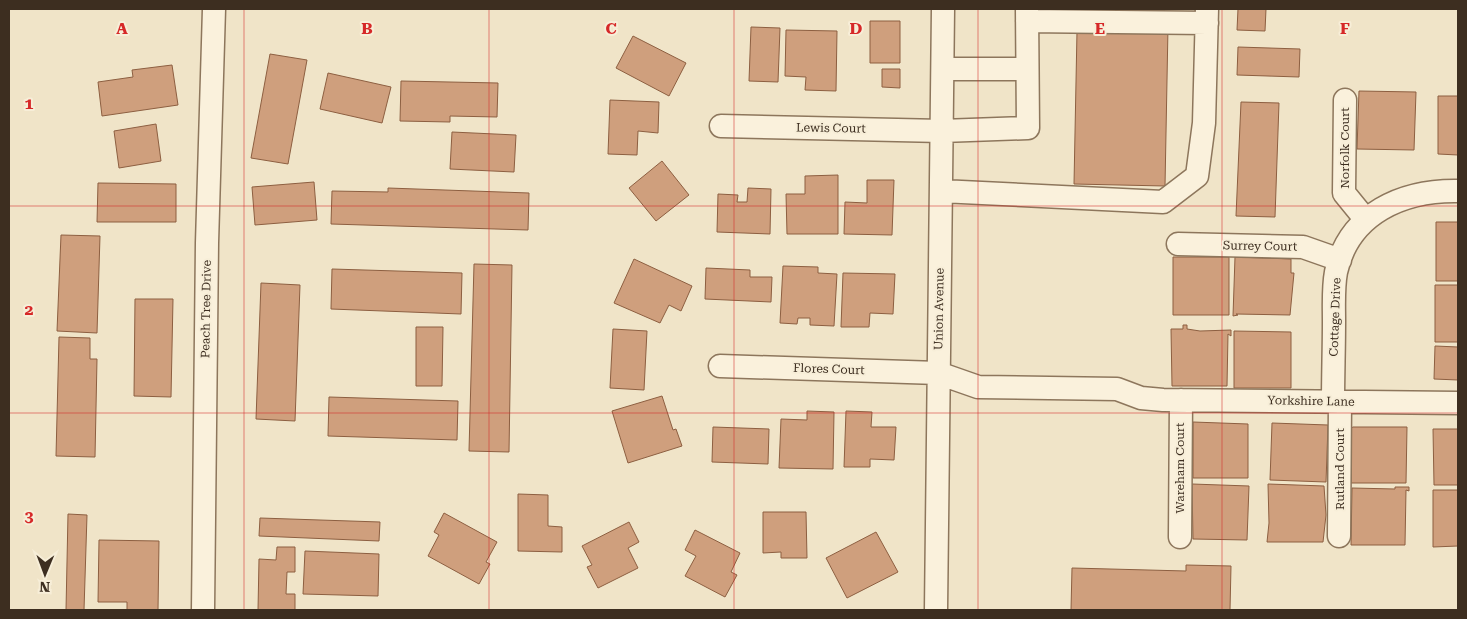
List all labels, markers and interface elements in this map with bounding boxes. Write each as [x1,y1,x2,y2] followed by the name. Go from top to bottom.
[116,19,128,38] text: A
[361,19,373,38] text: B
[605,19,617,38] text: C
[850,19,863,38] text: D
[1095,19,1105,38] text: E
[1340,19,1350,38] text: F
[25,94,34,113] text: 1
[1338,107,1352,189] street label: Norfolk Court
[796,120,866,136] street label: Lewis Court
[1223,238,1298,254] street label: Surrey Court
[198,259,214,358] street label: Peach Tree Drive
[931,267,947,350] street label: Union Avenue
[1327,277,1343,357] street label: Cottage Drive
[25,300,34,319] text: 2
[793,361,866,377] street label: Flores Court
[1267,393,1355,409] street label: Yorkshire Lane
[1173,422,1187,513] street label: Wareham Court
[1333,428,1347,510] street label: Rutland Court
[25,507,34,526] text: 3
[20,549,70,599] north arrow
[39,579,50,595] text: N

